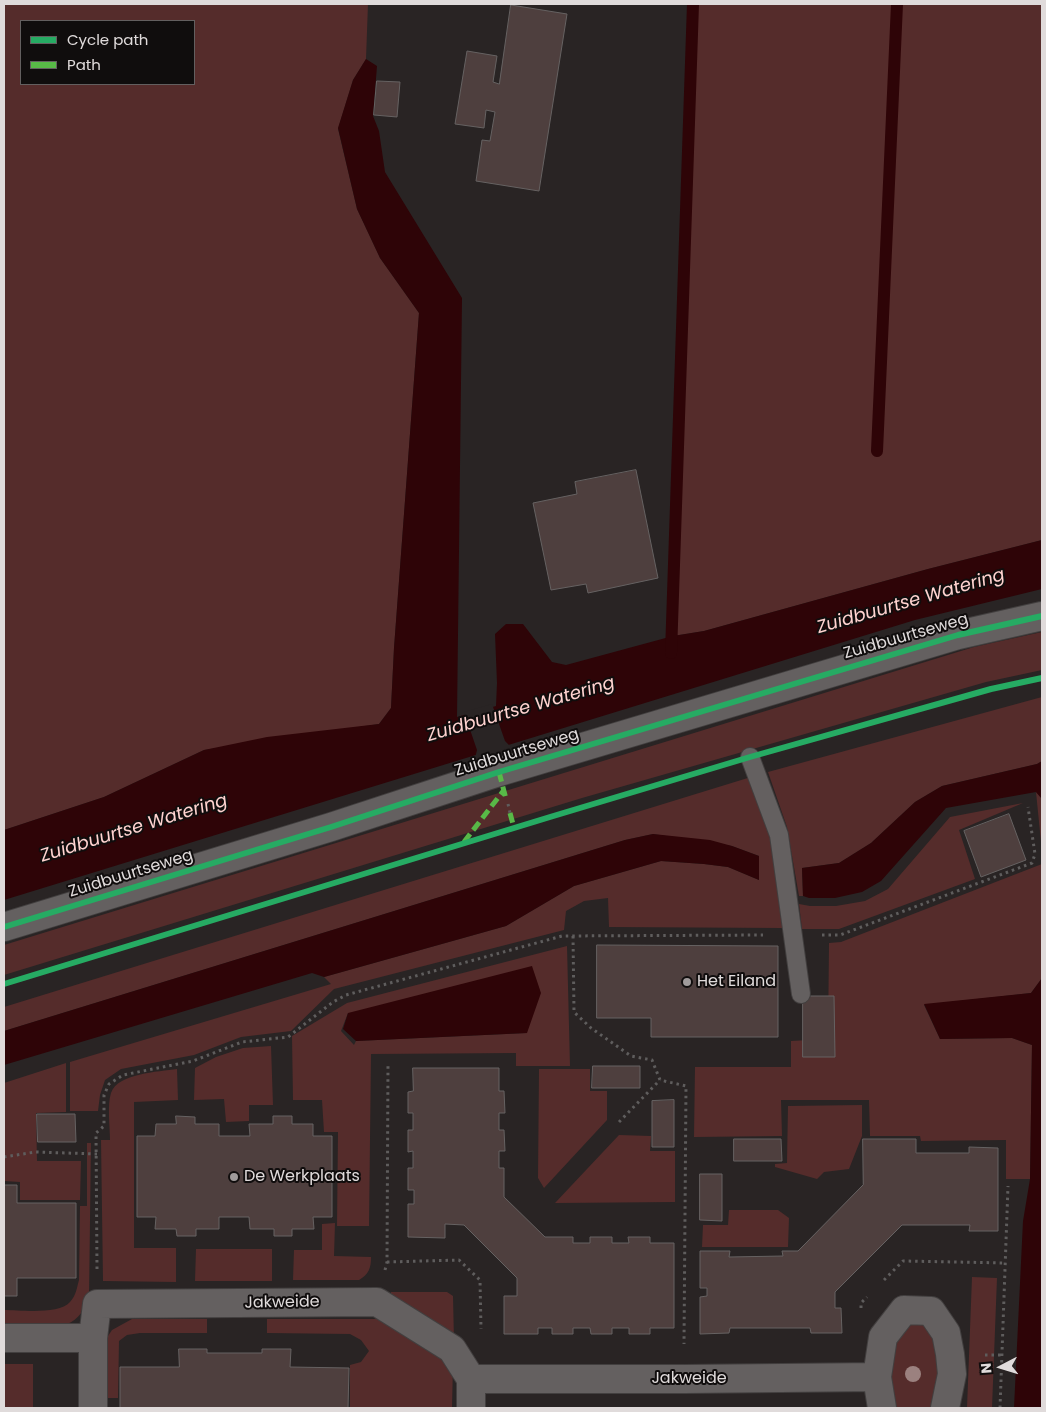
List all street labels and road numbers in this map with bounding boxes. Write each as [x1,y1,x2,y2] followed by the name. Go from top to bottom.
[841,610,971,664] street label: Zuidbuurtseweg
[453,725,581,781] street label: Zuidbuurtseweg
[67,846,195,902] street label: Zuidbuurtseweg
[244,1293,320,1313] street label: Jakweide
[651,1369,727,1389] street label: Jakweide

